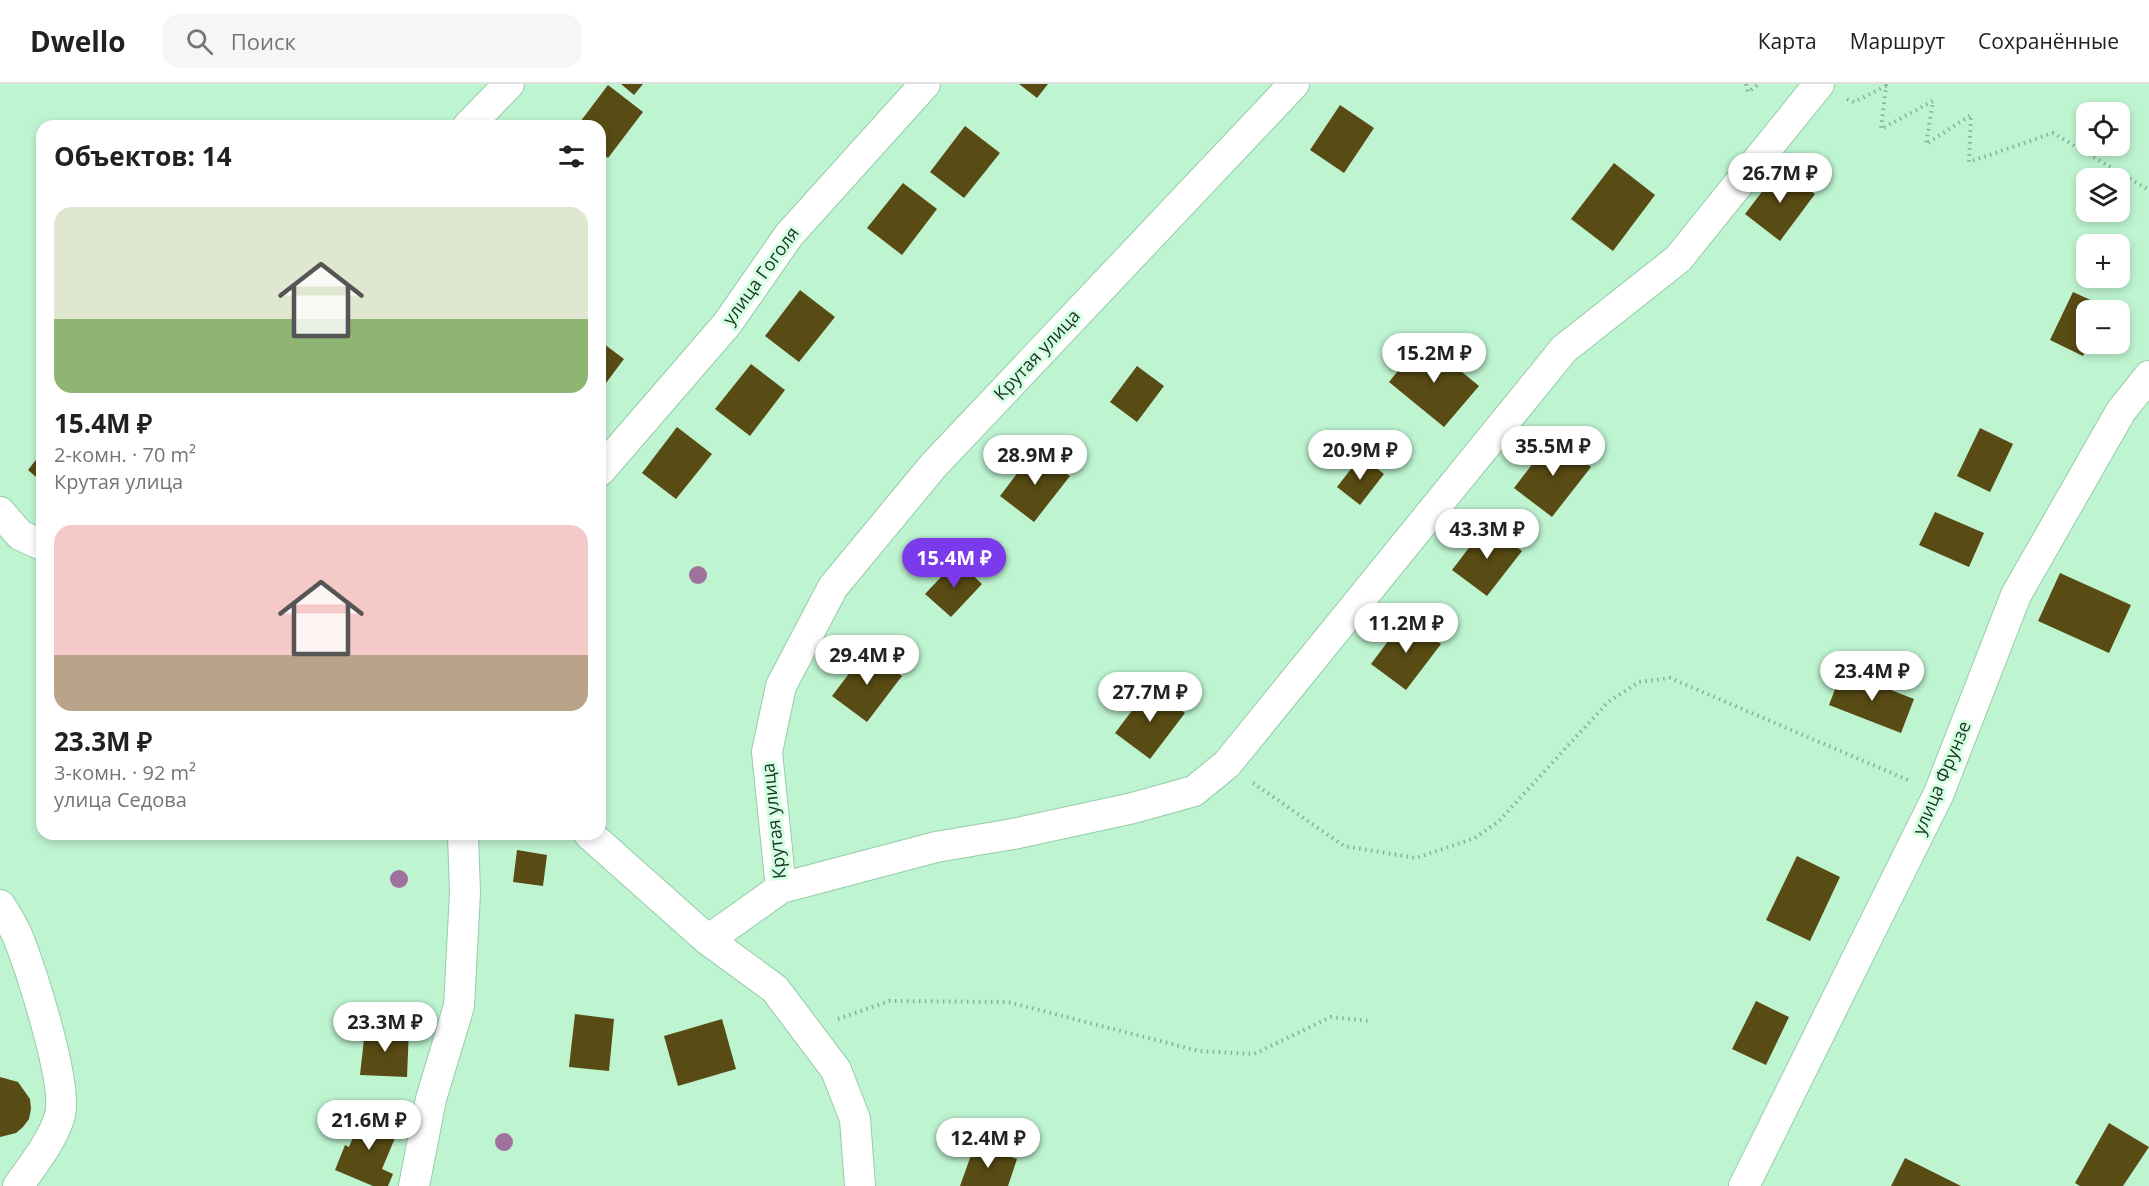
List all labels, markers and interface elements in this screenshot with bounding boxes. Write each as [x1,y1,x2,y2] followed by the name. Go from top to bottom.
[162,14,582,68] search box
[30,22,126,60] text: Dwello
[183,25,216,58] icon: search
[231,26,296,56] text: Поиск
[1758,27,1817,55] text: Карта
[1850,27,1945,55] text: Маршрут
[1978,27,2119,55] text: Сохранённые
[2076,102,2130,354] map controls
[2076,102,2130,156] button: locate
[54,138,232,174] text: Объектов: 14
[555,140,588,173] icon: filters
[1725,153,1835,204] pin: 26.7M ₽
[1742,159,1818,186] text: 26.7M ₽
[2076,168,2130,222] button: layers
[716,222,804,329] street label: улица Гоголя
[2076,234,2130,288] button: +
[267,246,375,354] icon: home
[2076,300,2130,354] button: −
[988,304,1085,405] street label: Крутая улица
[1379,333,1489,384] pin: 15.2M ₽
[1396,339,1472,366] text: 15.2M ₽
[54,405,152,441] text: 15.4M ₽
[1498,426,1608,477] pin: 35.5M ₽
[1305,430,1415,481] pin: 20.9M ₽
[1515,432,1591,459] text: 35.5M ₽
[980,435,1090,486] pin: 28.9M ₽
[1322,436,1398,463] text: 20.9M ₽
[54,441,196,468] text: 2-комн. · 70 m²
[997,441,1073,468] text: 28.9M ₽
[54,468,183,495] text: Крутая улица
[1432,509,1542,560] pin: 43.3M ₽
[1449,515,1525,542] text: 43.3M ₽
[899,538,1009,589] pin: 15.4M ₽
[916,544,992,571] text: 15.4M ₽
[267,564,375,672] icon: home
[1351,603,1461,654] pin: 11.2M ₽
[1368,609,1444,636] text: 11.2M ₽
[812,635,922,686] pin: 29.4M ₽
[829,641,905,668] text: 29.4M ₽
[1817,651,1927,702] pin: 23.4M ₽
[1834,657,1910,684] text: 23.4M ₽
[1095,672,1205,723] pin: 27.7M ₽
[1112,678,1188,705] text: 27.7M ₽
[1906,717,1976,838] street label: улица Фрунзе
[54,723,152,759] text: 23.3M ₽
[54,759,196,786] text: 3-комн. · 92 m²
[755,762,791,880] street label: Крутая улица
[54,786,187,813] text: улица Седова
[330,1002,440,1053] pin: 23.3M ₽
[347,1008,423,1035] text: 23.3M ₽
[314,1100,424,1151] pin: 21.6M ₽
[331,1106,407,1133] text: 21.6M ₽
[933,1118,1043,1169] pin: 12.4M ₽
[950,1124,1026,1151] text: 12.4M ₽

